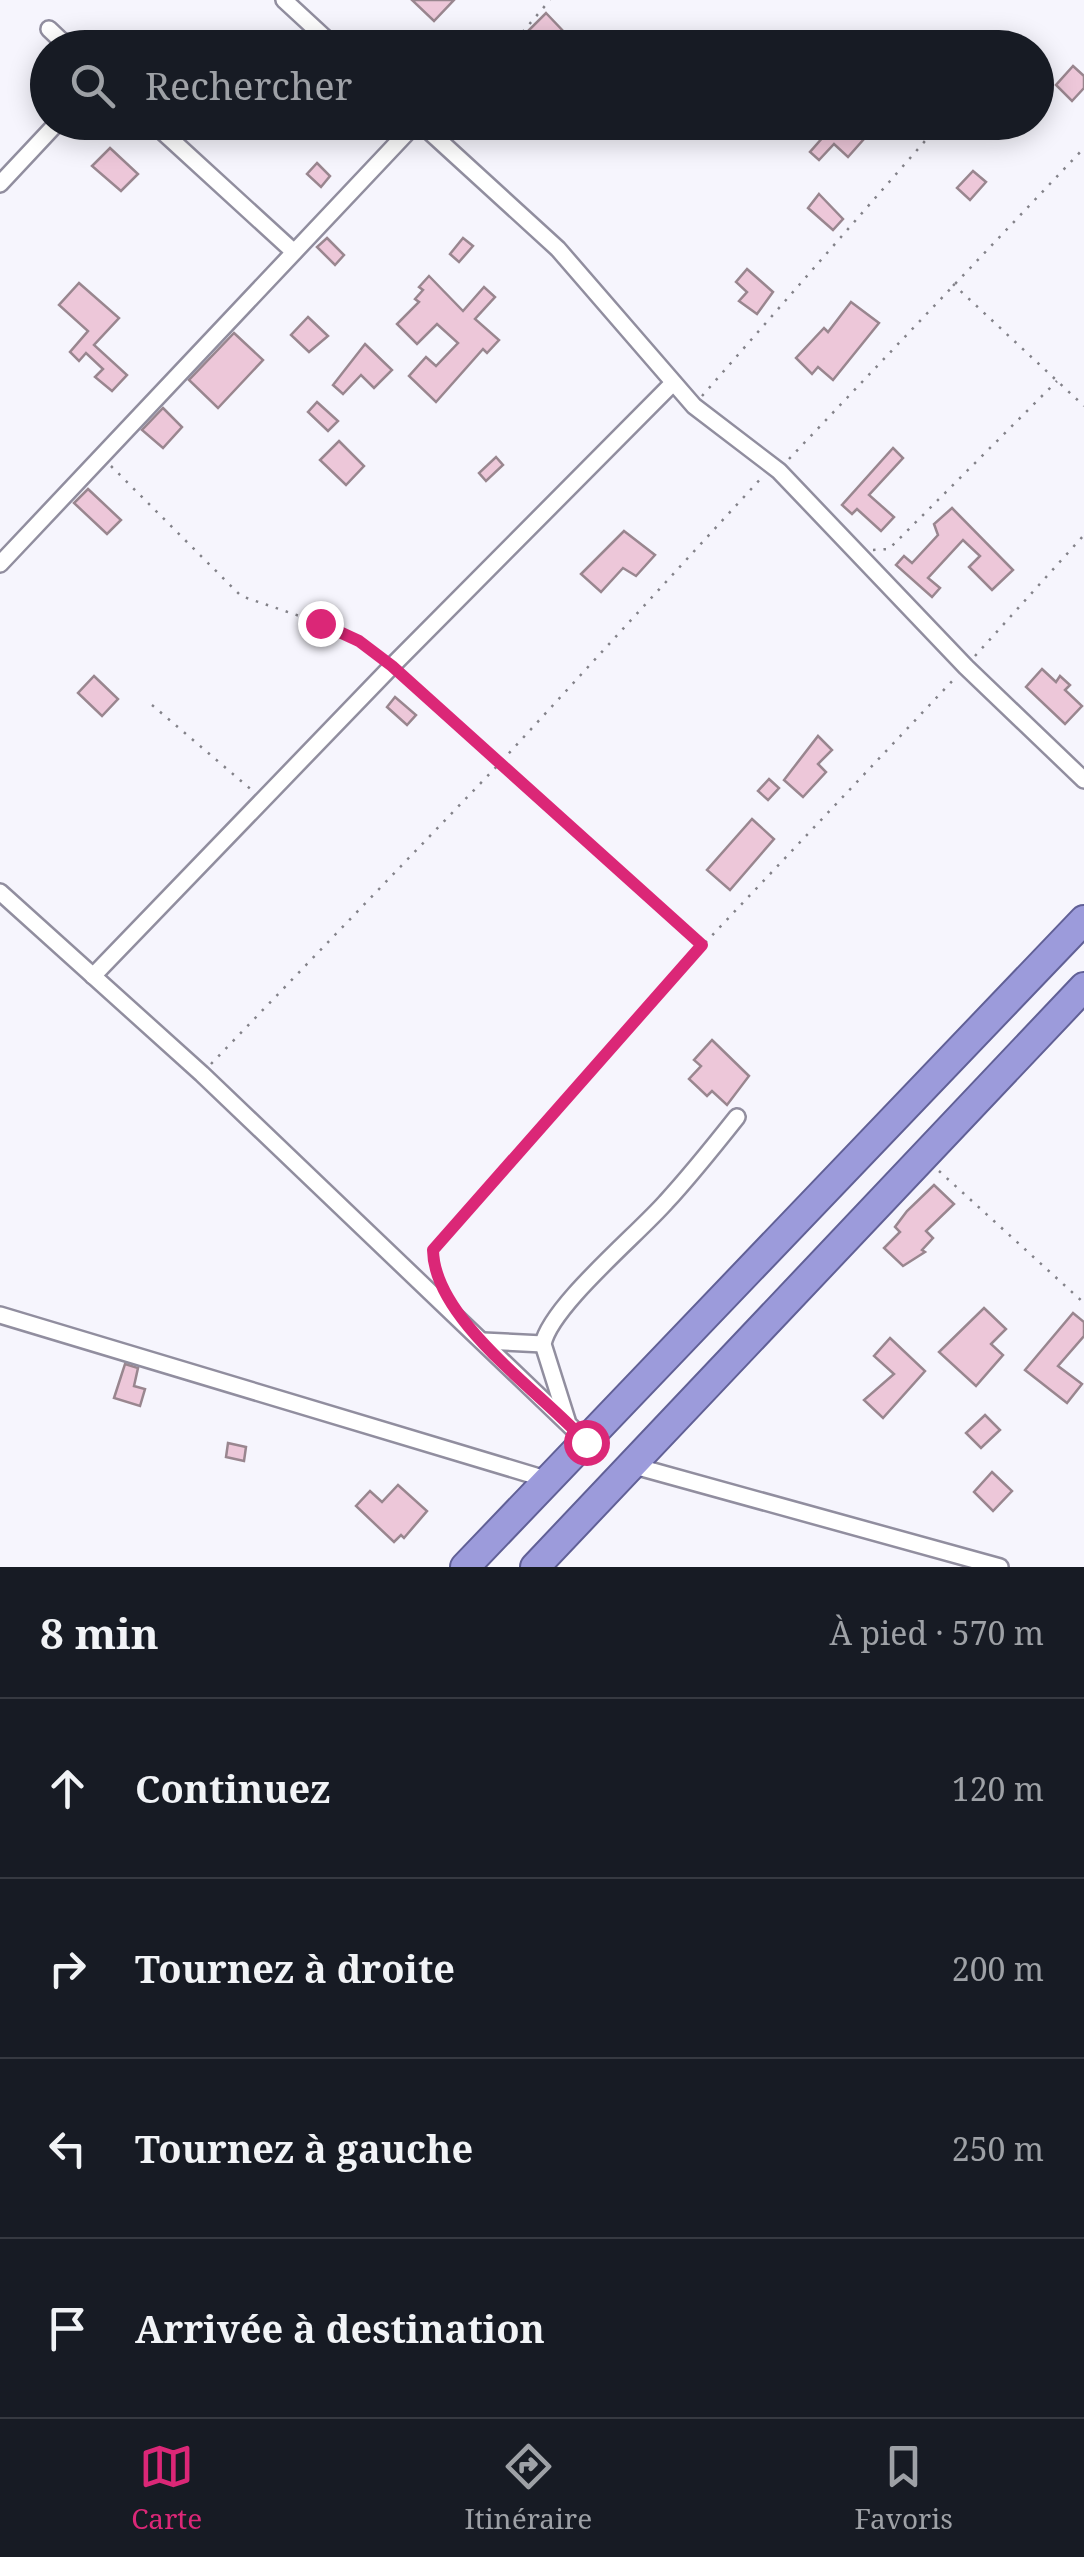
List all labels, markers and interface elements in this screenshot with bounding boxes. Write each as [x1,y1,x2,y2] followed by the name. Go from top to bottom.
[30,30,1054,140] search box
[65,58,120,113] icon: search
[145,59,352,111] text: Rechercher
[298,601,344,647] route end
[564,1420,610,1466] route start
[40,1604,159,1661] text: 8 min
[830,1611,1044,1654] text: À pied · 570 m
[40,1761,95,1816] icon: ahead
[135,1762,330,1814] text: Continuez
[952,1767,1044,1810] text: 120 m
[40,1941,95,1996] icon: right
[135,1942,455,1994] text: Tournez à droite
[952,1947,1044,1990] text: 200 m
[40,2121,95,2176] icon: left
[135,2122,473,2174] text: Tournez à gauche
[952,2127,1044,2170] text: 250 m
[40,2301,95,2356] icon: arrive
[135,2302,545,2354] text: Arrivée à destination
[131,2439,202,2537] tab: Carte
[465,2439,592,2537] tab: Itinéraire
[855,2439,953,2537] tab: Favoris

